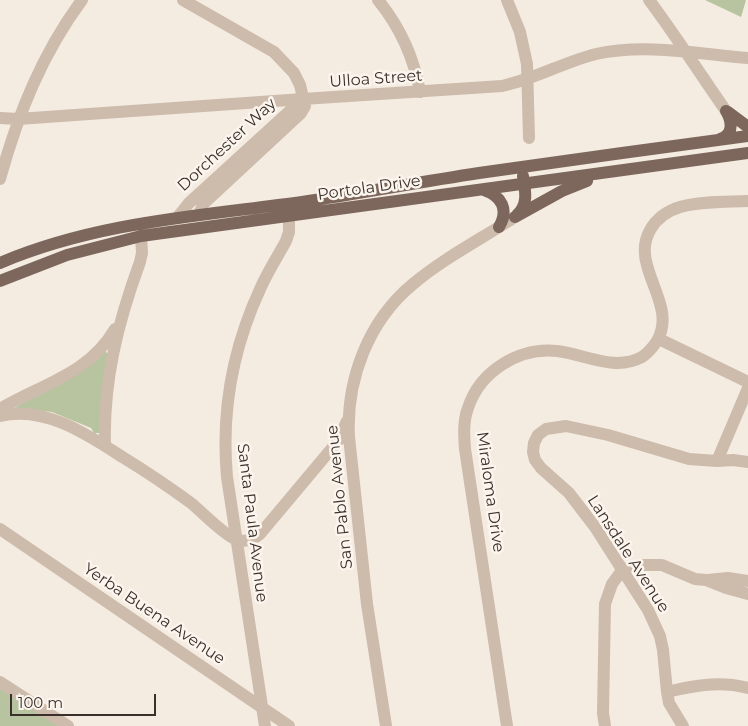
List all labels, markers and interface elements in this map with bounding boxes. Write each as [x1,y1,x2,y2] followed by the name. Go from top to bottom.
[329,66,423,92] street label: Ulloa Street
[174,94,280,196] street label: Dorchester Way
[316,171,422,205] street label: Portola Drive
[323,424,357,570] street label: San Pablo Avenue
[472,430,508,554] street label: Miraloma Drive
[233,443,271,603] street label: Santa Paula Avenue
[583,492,673,616] street label: Lansdale Avenue
[79,559,229,669] street label: Yerba Buena Avenue
[12,684,159,716] scale bar
[18,693,63,712] text: 100 m

